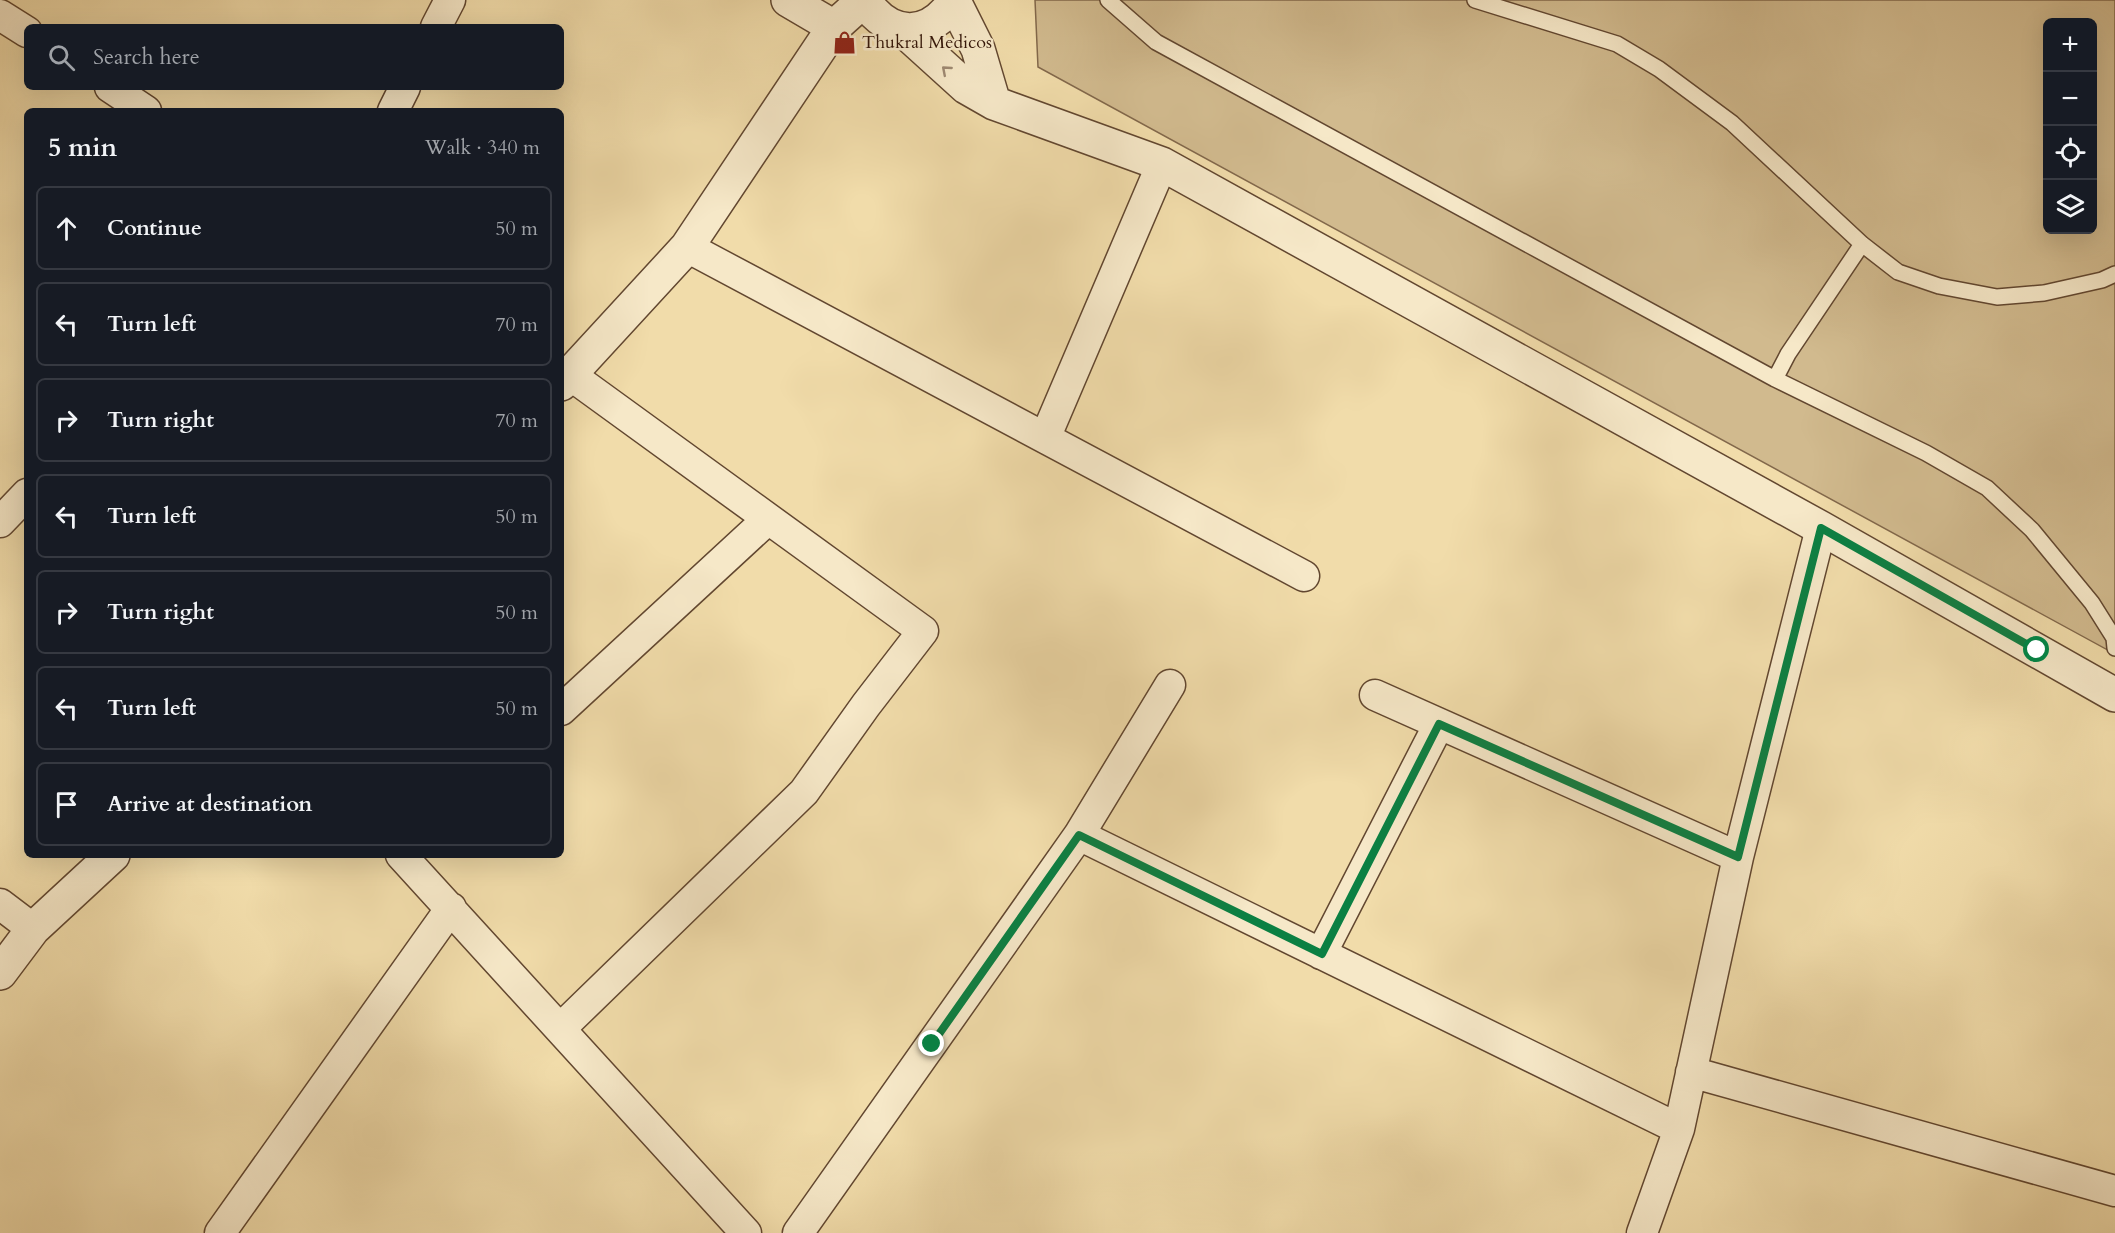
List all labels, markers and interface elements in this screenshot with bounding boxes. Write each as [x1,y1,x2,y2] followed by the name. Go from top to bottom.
[2043,18,2097,234] map controls
[2043,18,2097,72] button: +
[24,24,564,90] search box
[831,29,857,55] shop icon: Thukral Medicos
[862,30,992,55] place label: Thukral Medicos
[45,41,78,74] icon: search
[93,42,200,72] text: Search here
[942,66,953,77] one-way arrow
[2043,72,2097,126] button: −
[2043,126,2097,180] button: locate
[48,130,117,165] text: 5 min
[425,134,540,161] text: Walk · 340 m
[2043,180,2097,234] button: layers
[50,212,83,245] icon: ahead
[107,213,202,243] text: Continue
[495,215,538,242] text: 50 m
[50,308,83,341] icon: left
[107,309,196,339] text: Turn left
[495,311,538,338] text: 70 m
[50,404,83,437] icon: right
[107,405,214,435] text: Turn right
[495,407,538,434] text: 70 m
[50,500,83,533] icon: left
[107,501,196,531] text: Turn left
[495,503,538,530] text: 50 m
[50,596,83,629] icon: right
[107,597,214,627] text: Turn right
[495,599,538,626] text: 50 m
[2023,636,2049,662] route start
[50,692,83,725] icon: left
[107,693,196,723] text: Turn left
[495,695,538,722] text: 50 m
[50,788,83,821] icon: arrive
[107,789,312,819] text: Arrive at destination
[918,1030,944,1056] route end

